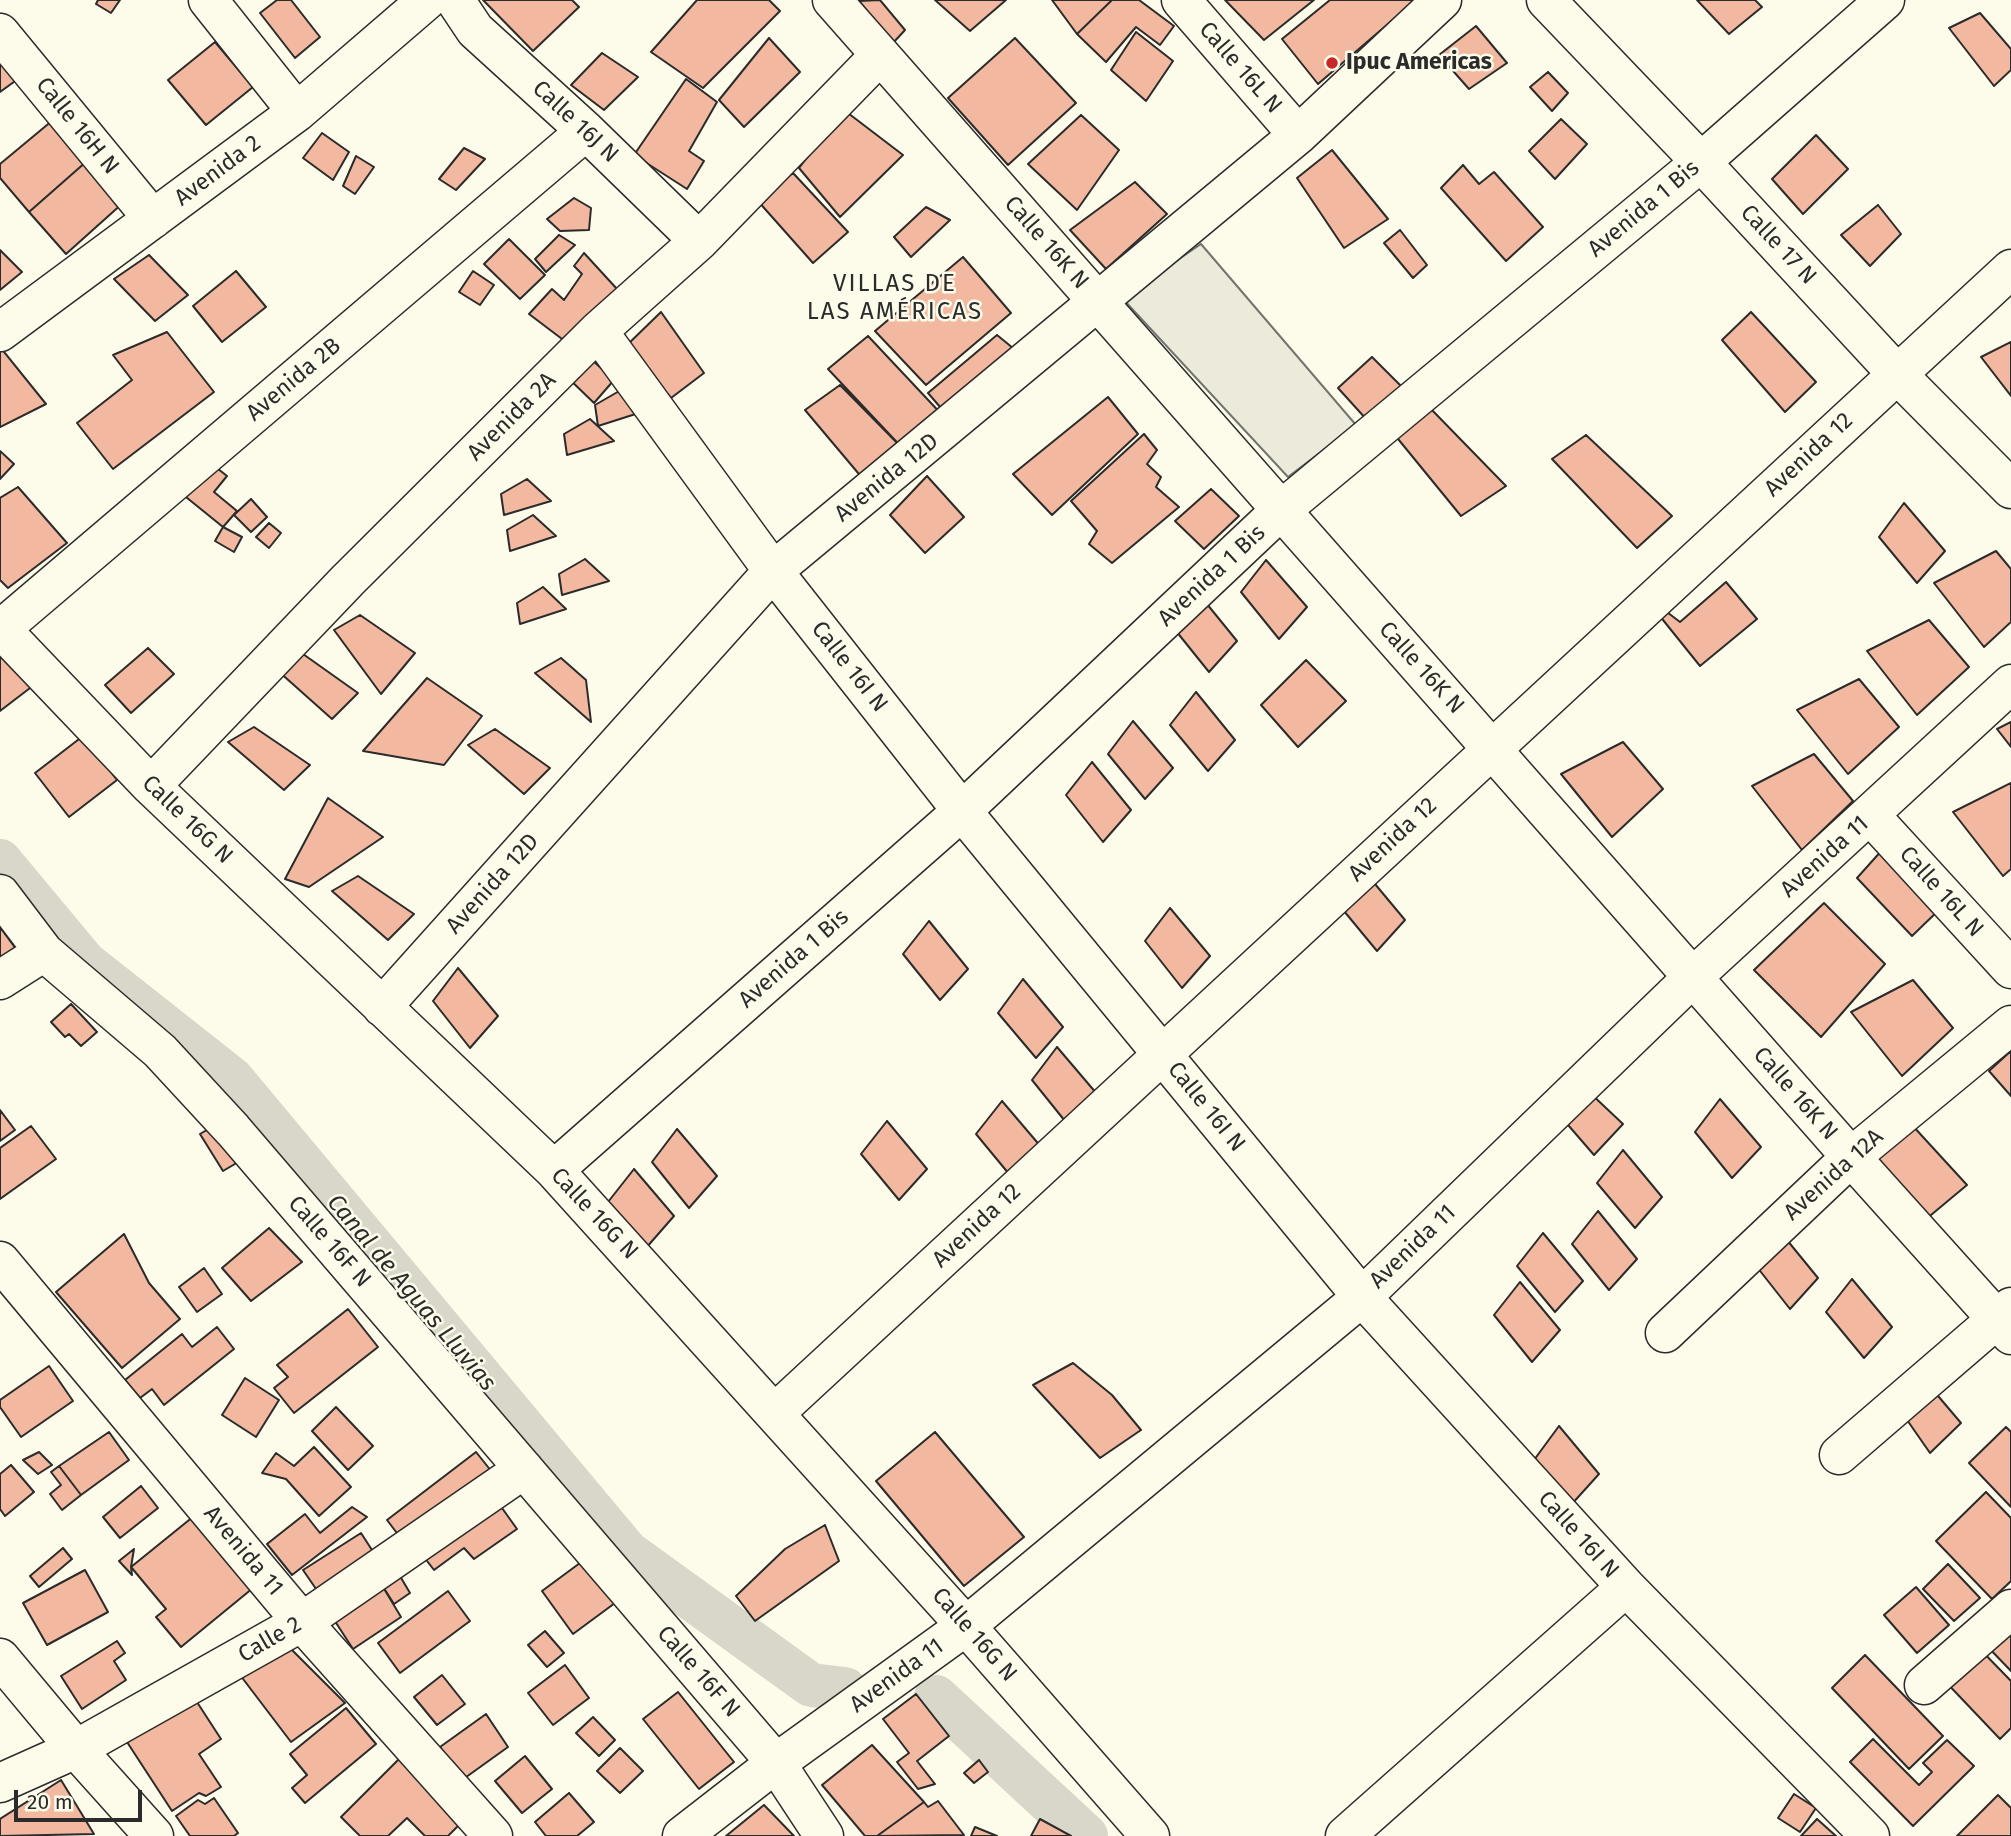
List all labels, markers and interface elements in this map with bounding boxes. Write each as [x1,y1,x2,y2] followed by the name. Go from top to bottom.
[1193,17,1287,119] street label: Calle 16L N
[1346,49,1492,77] place label: Ipuc Americas
[1324,55,1340,71] marker: Ipuc Americas
[30,72,124,180] street label: Calle 16H N
[526,75,624,169] street label: Calle 16J N
[170,130,266,212] street label: Avenida 2
[1583,155,1705,263] street label: Avenida 1 Bis
[998,191,1094,295] street label: Calle 16K N
[1734,199,1822,291] street label: Calle 17 N
[808,270,982,326] district label: VILLAS DE LAS AMÉRICAS
[241,333,347,427] street label: Avenida 2B
[462,367,562,467] street label: Avenida 2A
[1759,407,1859,503] street label: Avenida 12
[830,428,944,528] street label: Avenida 12D
[1153,519,1271,633] street label: Avenida 1 Bis
[805,616,893,718] street label: Calle 16I N
[1372,616,1470,720] street label: Calle 16K N
[136,770,238,870] street label: Calle 16G N
[1343,792,1443,888] street label: Avenida 12
[1775,810,1875,904] street label: Avenida 11
[441,828,545,940] street label: Avenida 12D
[1893,841,1989,943] street label: Calle 16L N
[733,904,855,1014] street label: Avenida 1 Bis
[1747,1042,1843,1146] street label: Calle 16K N
[1161,1056,1251,1158] street label: Calle 16I N
[1779,1123,1889,1227] street label: Avenida 12A
[545,1162,643,1266] street label: Calle 16G N
[927,1178,1027,1274] street label: Avenida 12
[320,1189,502,1397] water label: Canal de Aguas Lluvias
[282,1191,376,1293] street label: Calle 16F N
[1364,1199,1462,1295] street label: Avenida 11
[1532,1486,1624,1584] street label: Calle 16I N
[197,1500,289,1602] street label: Avenida 11
[926,1582,1022,1688] street label: Calle 16G N
[234,1611,306,1669] street label: Calle 2
[651,1621,745,1723] street label: Calle 16F N
[845,1633,949,1719] street label: Avenida 11
[18,1776,145,1820] scale bar
[27,1789,73,1815] text: 20 m

